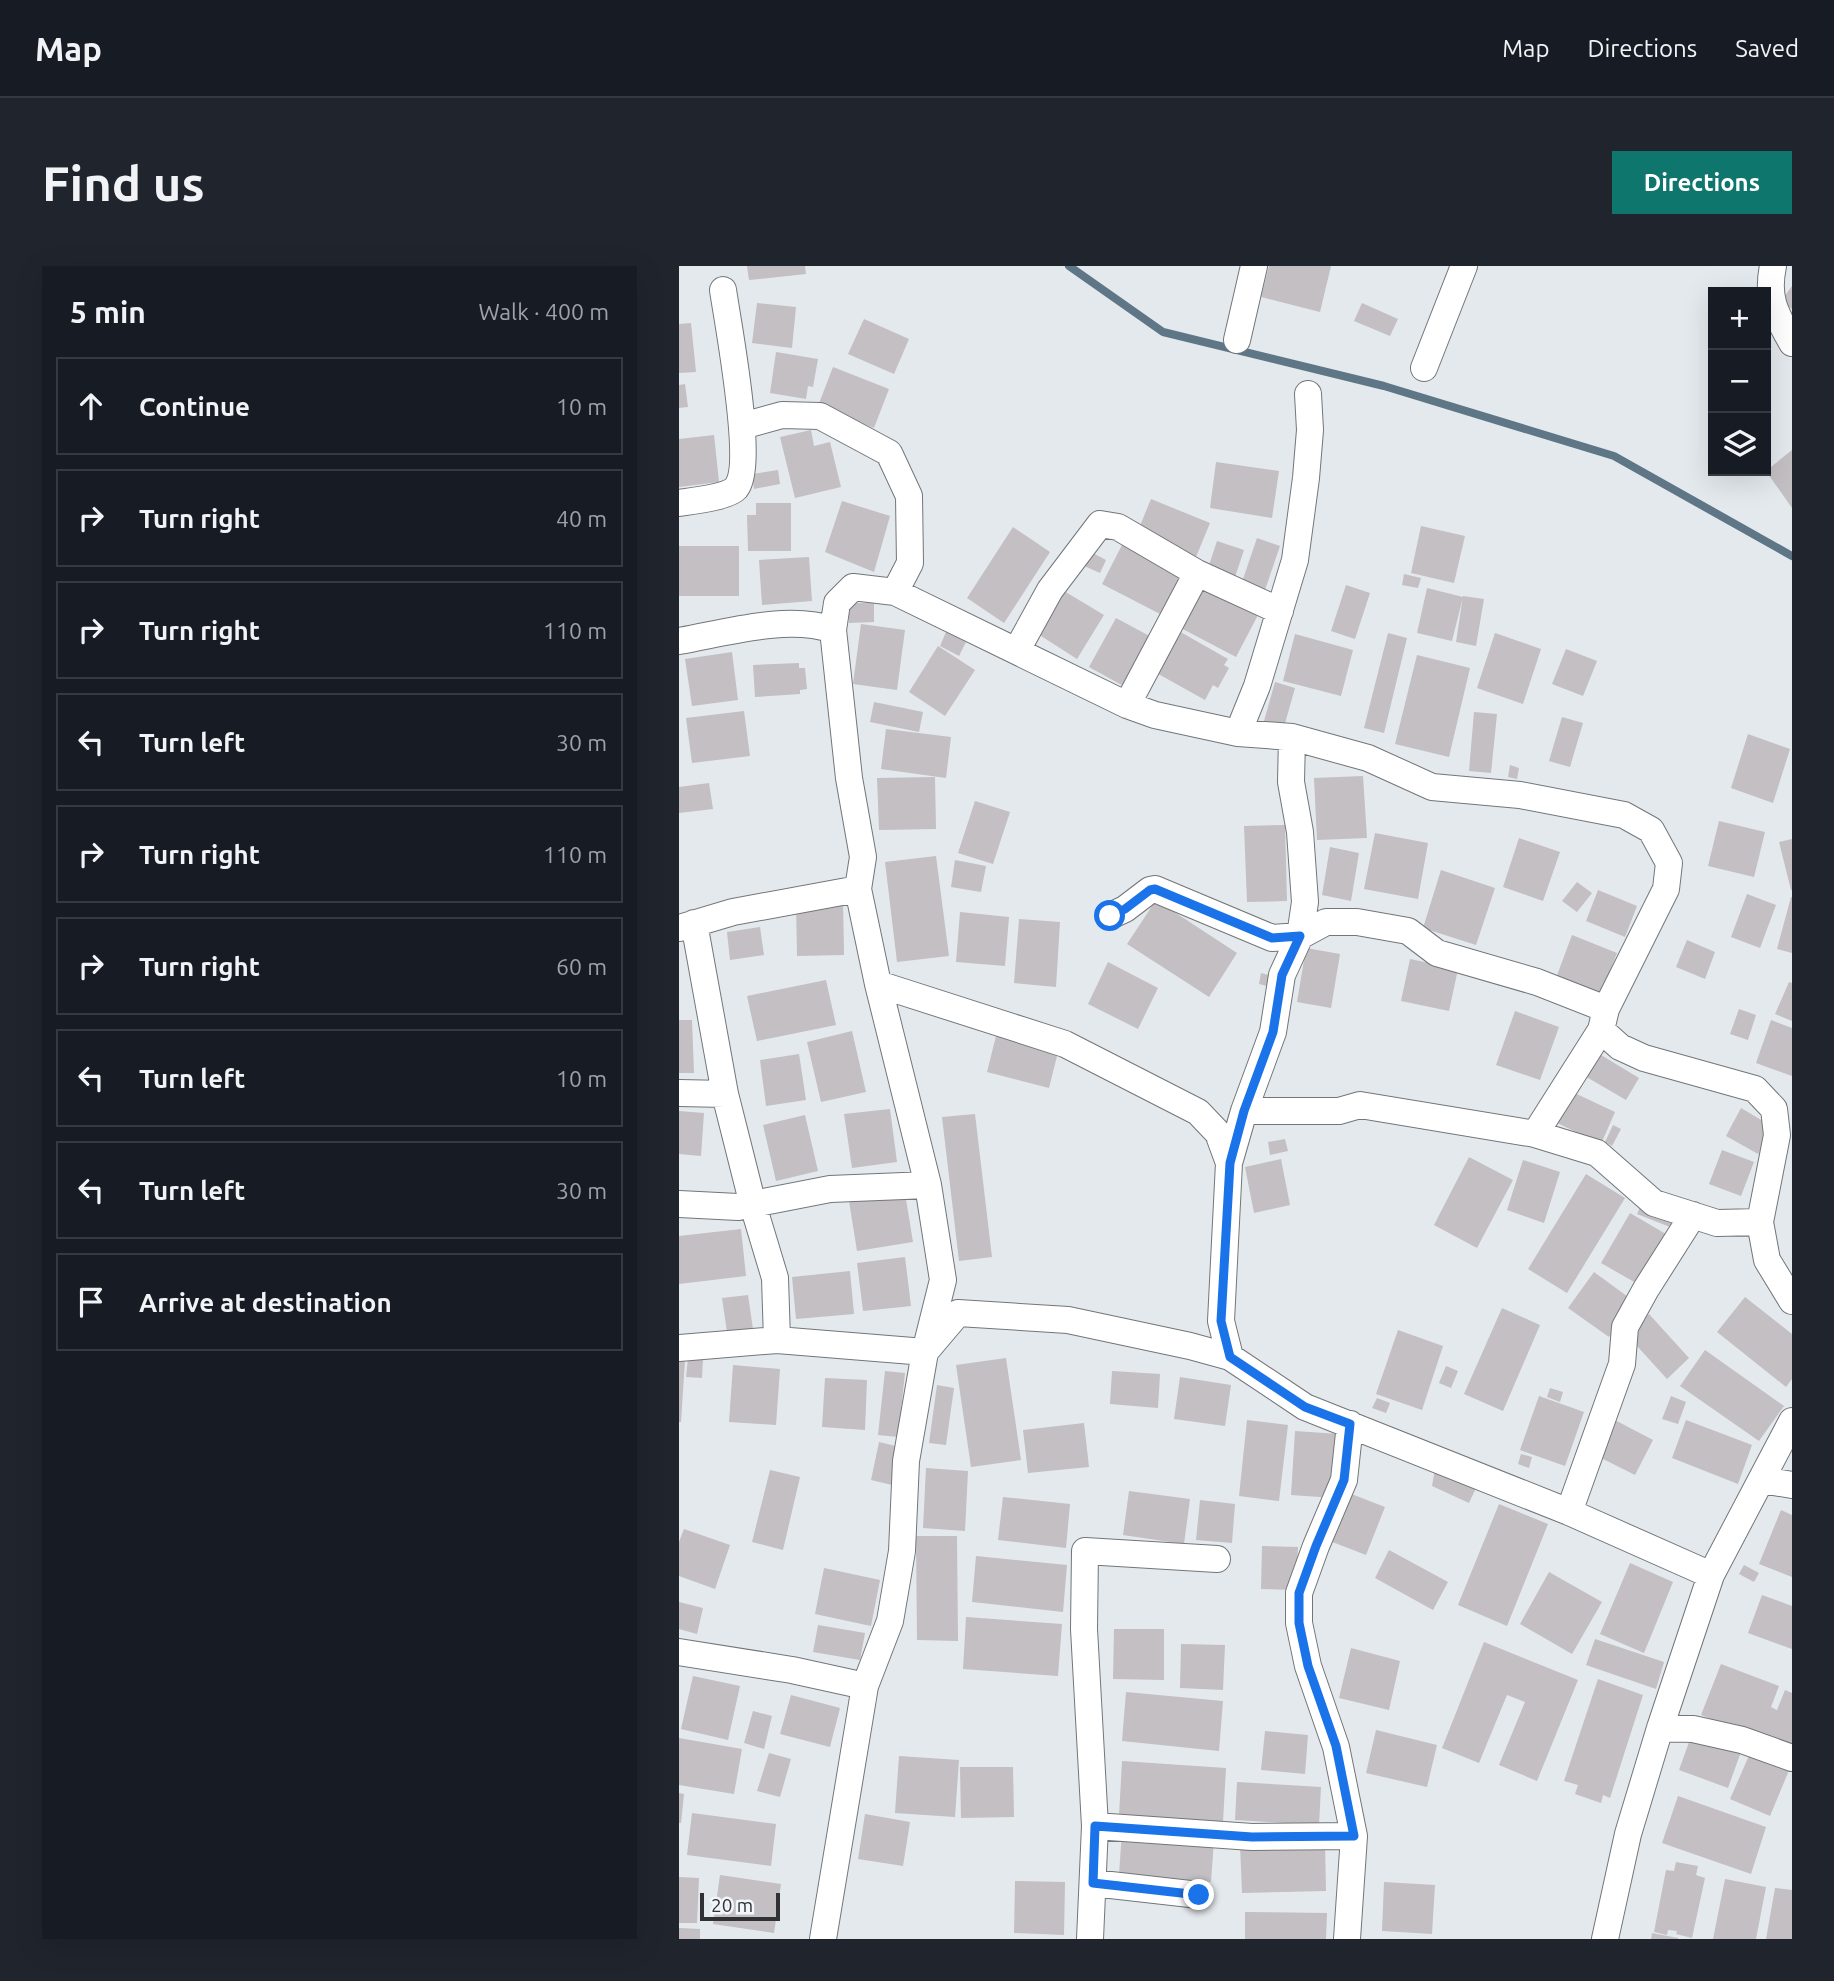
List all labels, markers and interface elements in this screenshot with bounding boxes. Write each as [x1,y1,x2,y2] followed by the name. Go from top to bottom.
[35,30,102,67] text: Map
[1502,35,1549,62] text: Map
[1587,35,1697,62] text: Directions
[1735,35,1799,62] text: Saved
[1612,151,1792,214] button: Directions
[42,155,205,210] text: Find us
[1708,287,1771,476] map controls
[1708,287,1771,350] button: +
[70,295,146,329] text: 5 min
[478,299,609,324] text: Walk · 400 m
[1708,350,1771,413] button: −
[72,387,110,425] icon: ahead
[139,392,250,421] text: Continue
[556,394,607,419] text: 10 m
[1708,413,1771,476] button: layers
[72,499,110,537] icon: right
[139,504,260,533] text: Turn right
[556,506,607,531] text: 40 m
[72,611,110,649] icon: right
[139,616,260,645] text: Turn right
[543,618,607,643] text: 110 m
[72,723,110,761] icon: left
[139,728,245,757] text: Turn left
[556,730,607,755] text: 30 m
[72,835,110,873] icon: right
[139,840,260,869] text: Turn right
[543,842,607,867] text: 110 m
[1094,900,1125,931] route start
[72,947,110,985] icon: right
[139,952,260,981] text: Turn right
[556,954,607,979] text: 60 m
[72,1059,110,1097] icon: left
[139,1064,245,1093] text: Turn left
[556,1066,607,1091] text: 10 m
[72,1171,110,1209] icon: left
[139,1176,245,1205] text: Turn left
[556,1178,607,1203] text: 30 m
[72,1283,110,1321] icon: arrive
[139,1288,392,1317] text: Arrive at destination
[1183,1879,1214,1910] route end
[700,1890,781,1922] scale bar
[711,1894,753,1916] text: 20 m

